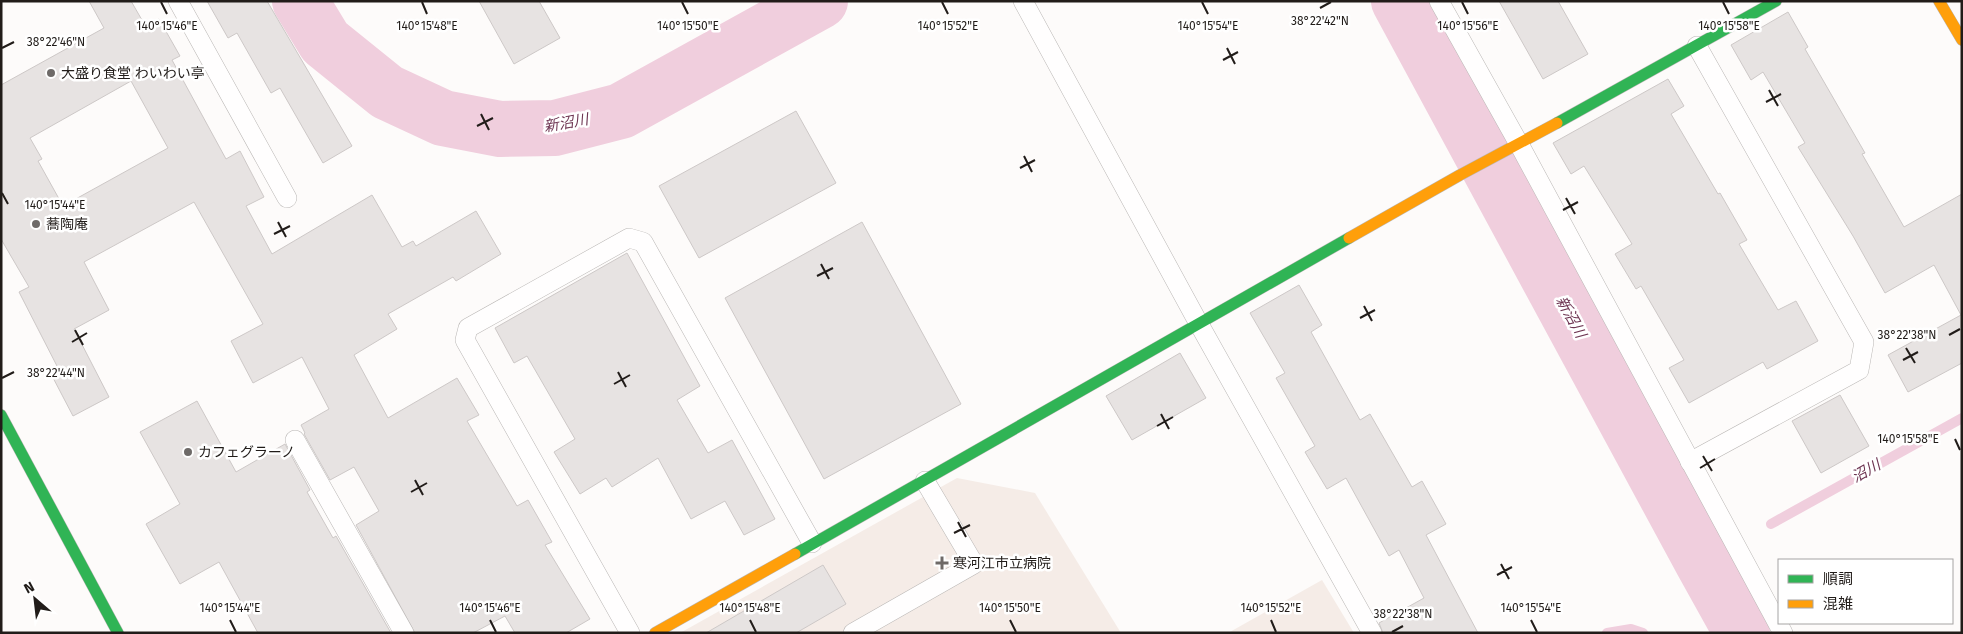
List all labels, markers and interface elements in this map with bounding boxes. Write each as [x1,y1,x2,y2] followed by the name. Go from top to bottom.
[1291,14,1349,28] text: 38°22'42"N
[136,19,198,33] text: 140°15'46"E
[396,19,458,33] text: 140°15'48"E
[657,19,719,33] text: 140°15'50"E
[917,19,979,33] text: 140°15'52"E
[1177,19,1239,33] text: 140°15'54"E
[1437,19,1499,33] text: 140°15'56"E
[1698,19,1760,33] text: 140°15'58"E
[27,35,85,49] text: 38°22'46"N
[61,65,205,82] place label: 大盛り食堂 わいわい亭
[45,67,57,79] marker: 大盛り食堂 わいわい亭
[542,110,592,136] water label: 新沼川
[25,198,85,212] text: 140°15'44"E
[46,216,88,233] place label: 蕎陶庵
[30,218,42,230] marker: 蕎陶庵
[1552,293,1591,343] water label: 新沼川
[1878,328,1936,342] text: 38°22'38"N
[27,366,85,380] text: 38°22'44"N
[1877,432,1939,446] text: 140°15'58"E
[198,444,295,461] place label: カフェグラーノ
[182,446,194,458] marker: カフェグラーノ
[1849,455,1885,486] water label: 沼川
[953,555,1051,572] place label: 寒河江市立病院
[935,556,949,570] marker: 寒河江市立病院
[1778,559,1953,624] legend
[1823,570,1853,588] text: 順調
[10,574,60,624] north arrow
[21,578,37,598] text: N
[1823,595,1853,613] text: 混雑
[200,601,260,615] text: 140°15'44"E
[459,601,521,615] text: 140°15'46"E
[719,601,781,615] text: 140°15'48"E
[979,601,1041,615] text: 140°15'50"E
[1240,601,1302,615] text: 140°15'52"E
[1500,601,1562,615] text: 140°15'54"E
[1374,607,1432,621] text: 38°22'38"N

